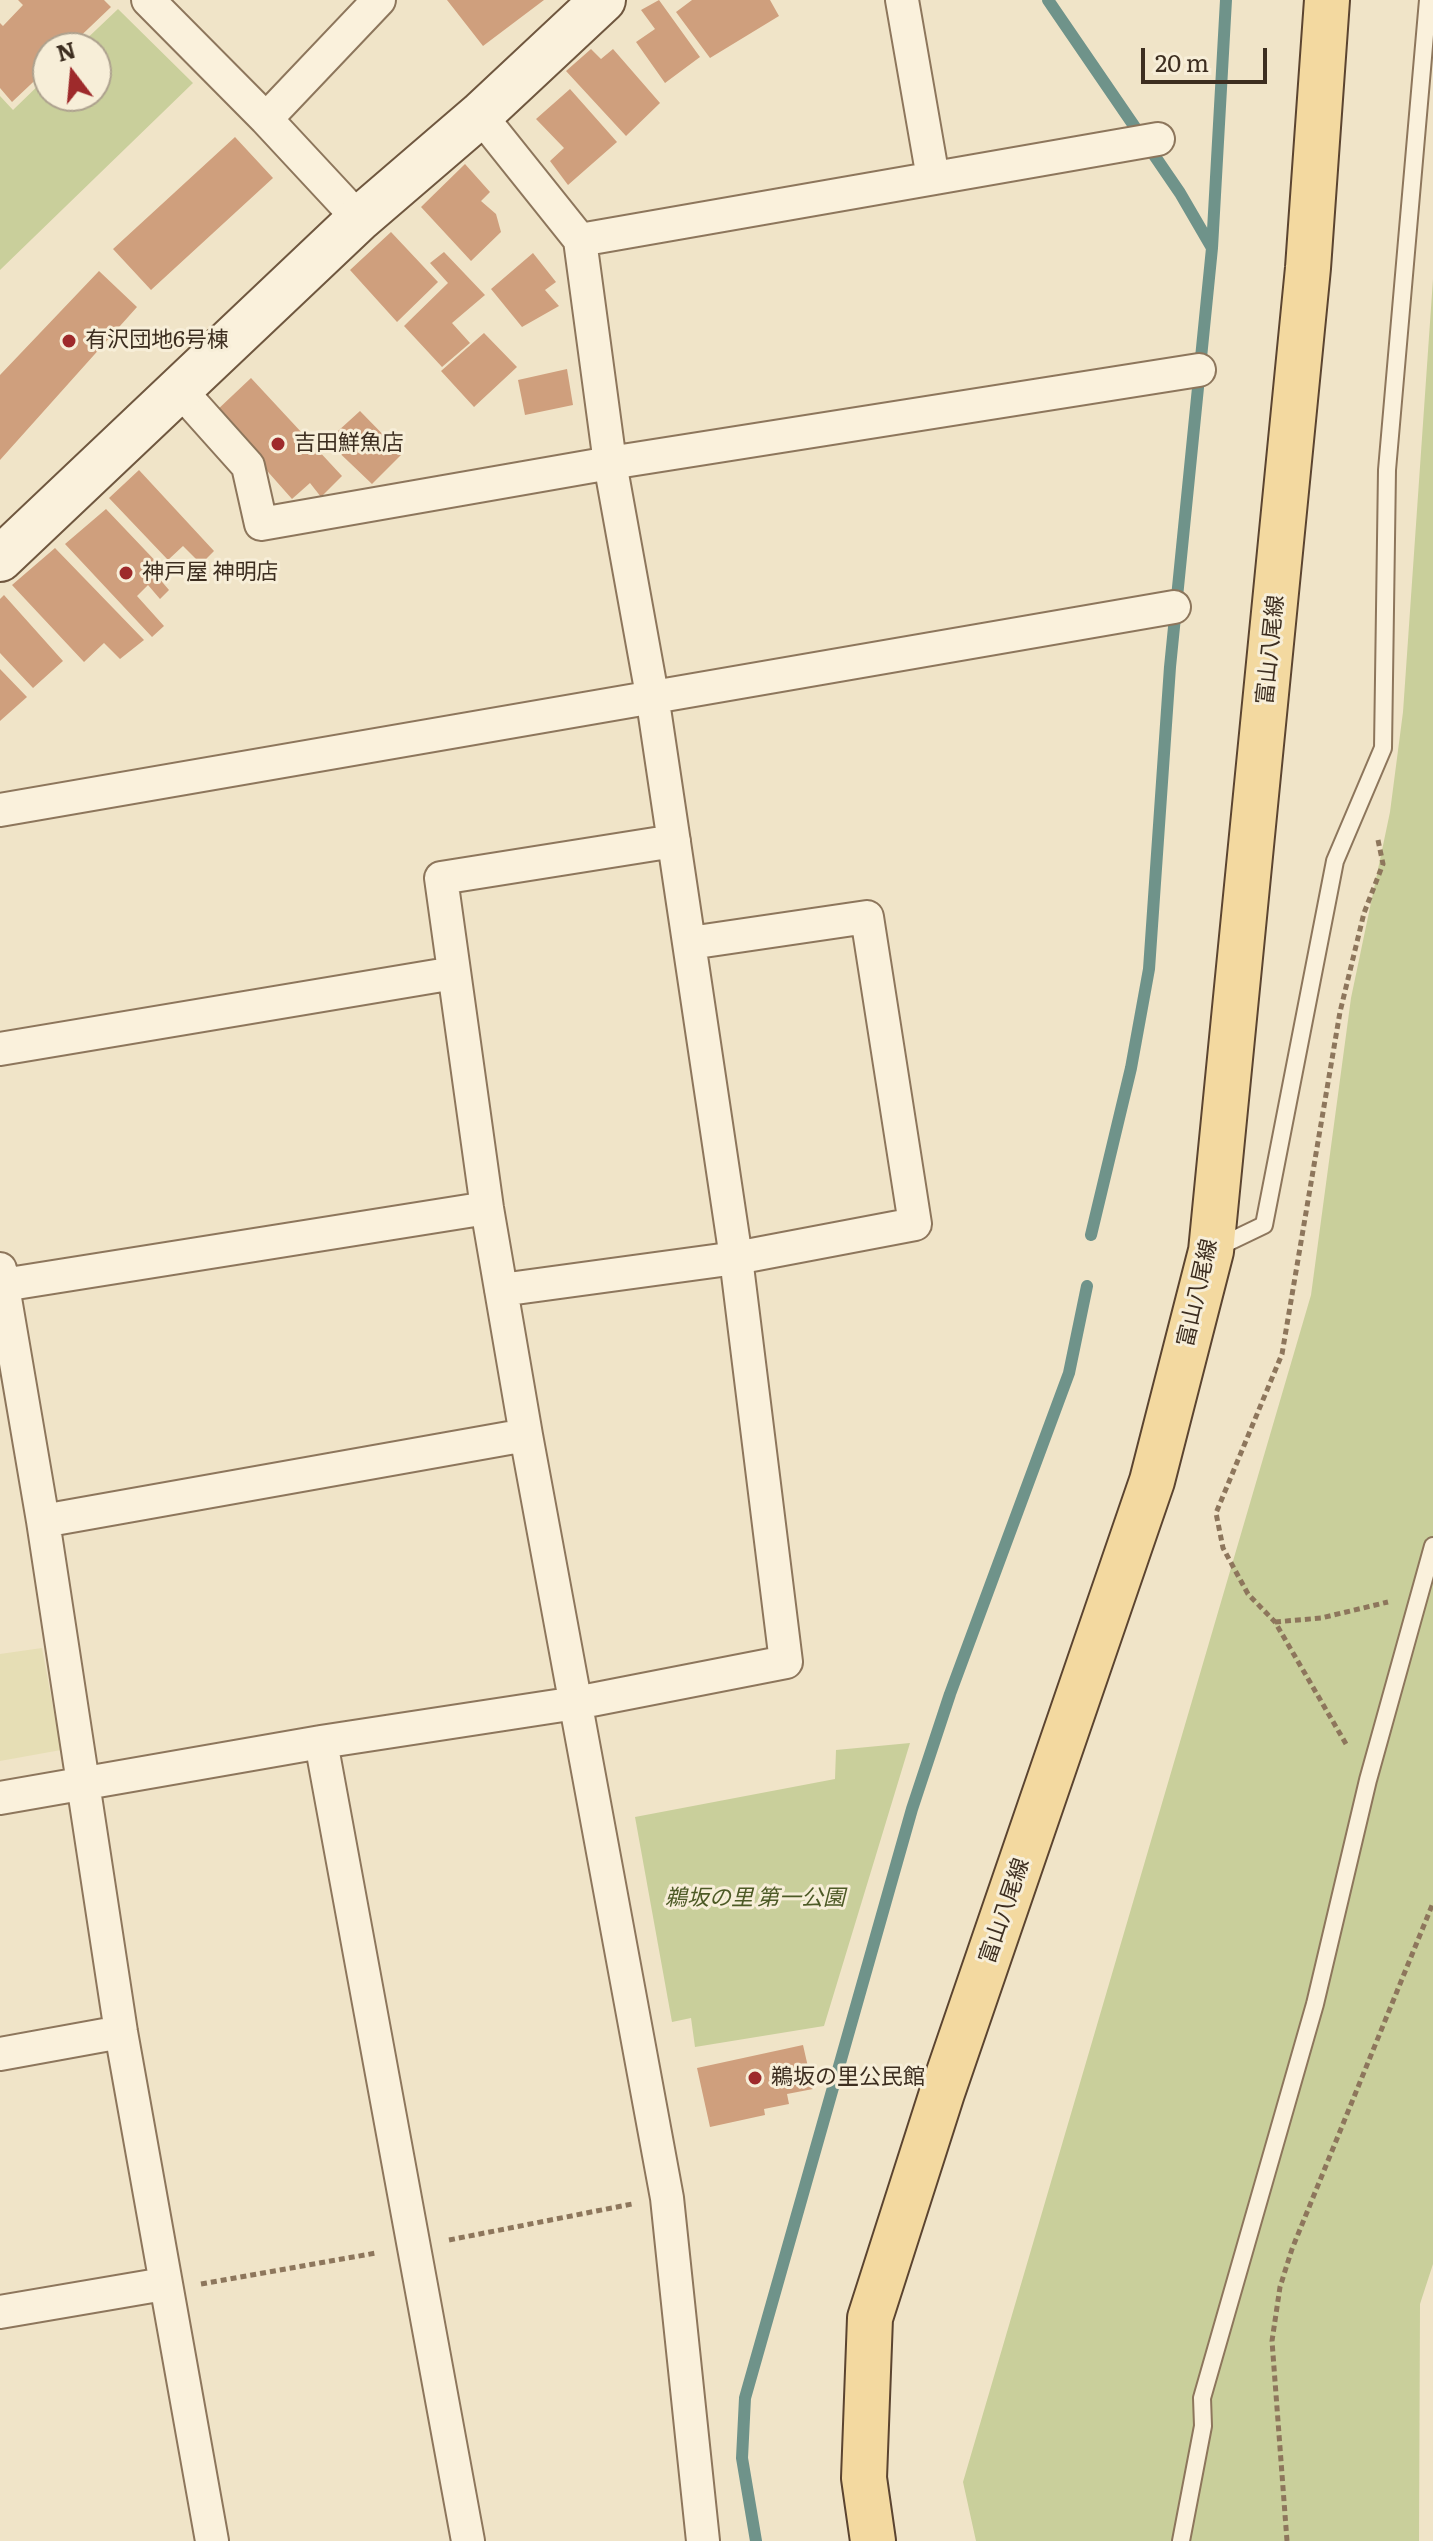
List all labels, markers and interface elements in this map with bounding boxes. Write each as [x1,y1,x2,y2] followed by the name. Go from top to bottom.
[32,32,112,112] north arrow
[52,32,79,69] text: N
[1145,32,1271,82] scale bar
[1155,44,1209,79] text: 20 m
[85,328,229,354] place label: 有沢団地6号棟
[60,332,78,350] marker: 有沢団地6号棟
[294,431,404,457] place label: 吉田鮮魚店
[269,435,287,453] marker: 吉田鮮魚店
[142,560,278,586] place label: 神戸屋 神明店
[117,564,135,582] marker: 神戸屋 神明店
[1252,594,1290,706] street label: 富山八尾線
[1173,1236,1223,1350] street label: 富山八尾線
[975,1855,1035,1967] street label: 富山八尾線
[665,1886,845,1912] park label: 鵜坂の里 第一公園
[771,2065,925,2091] place label: 鵜坂の里公民館
[746,2069,764,2087] marker: 鵜坂の里公民館

